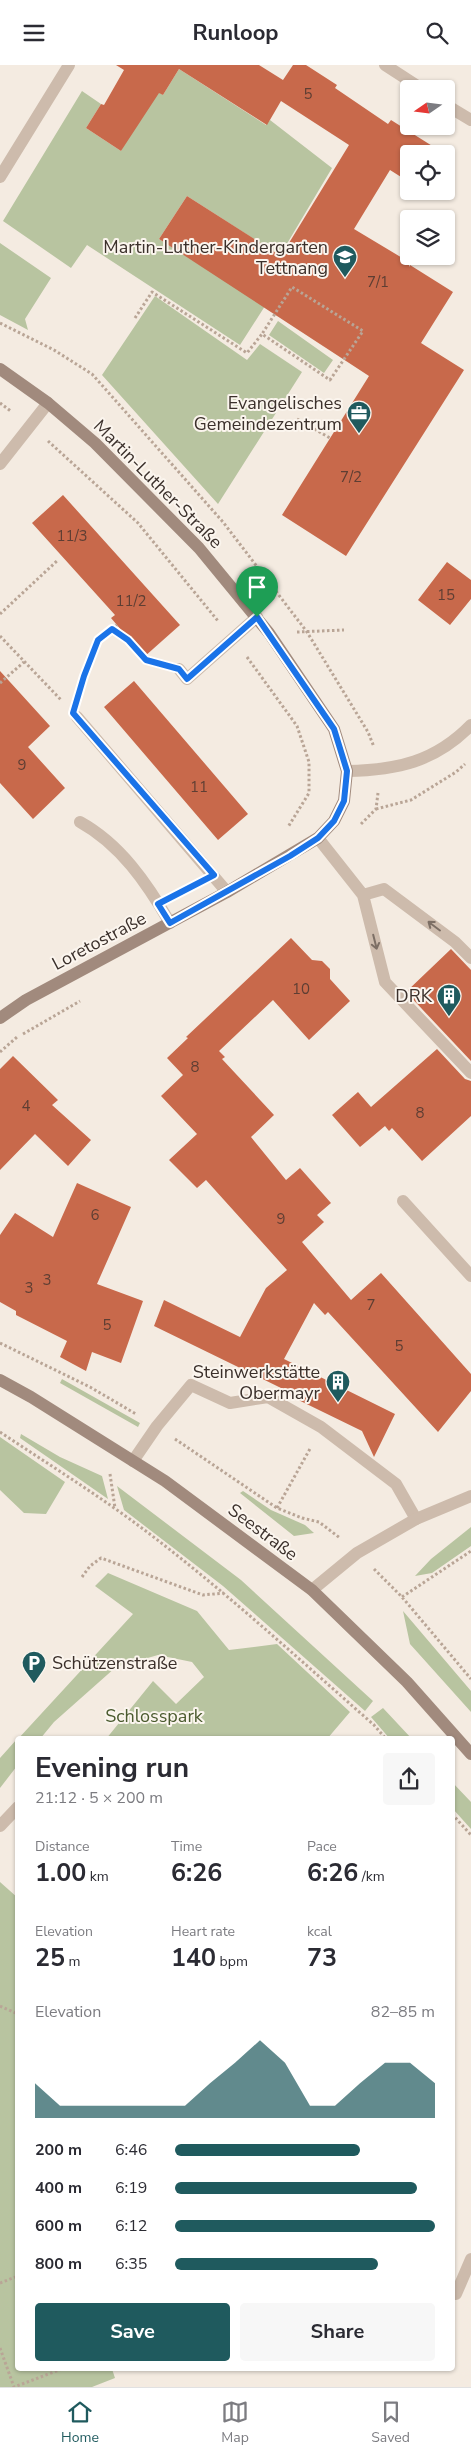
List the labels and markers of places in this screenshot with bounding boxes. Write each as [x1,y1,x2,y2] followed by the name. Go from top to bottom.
[103,235,328,280] place label: Martin-Luther-Kindergarten Tettnang
[332,244,358,278] school or university icon: Martin-Luther-Kindergarten Tettnang
[194,391,342,436] place label: Evangelisches Gemeindezentrum
[346,400,372,434] office icon: Evangelisches Gemeindezentrum
[236,566,278,617] pin
[436,983,462,1017] building icon: DRK
[395,984,433,1008] place label: DRK
[193,1360,321,1405] place label: Steinwerkstätte Obermayr
[325,1369,351,1403] building icon: Steinwerkstätte Obermayr
[21,1650,47,1684] parking icon: Schützenstraße
[52,1651,177,1675] place label: Schützenstraße

